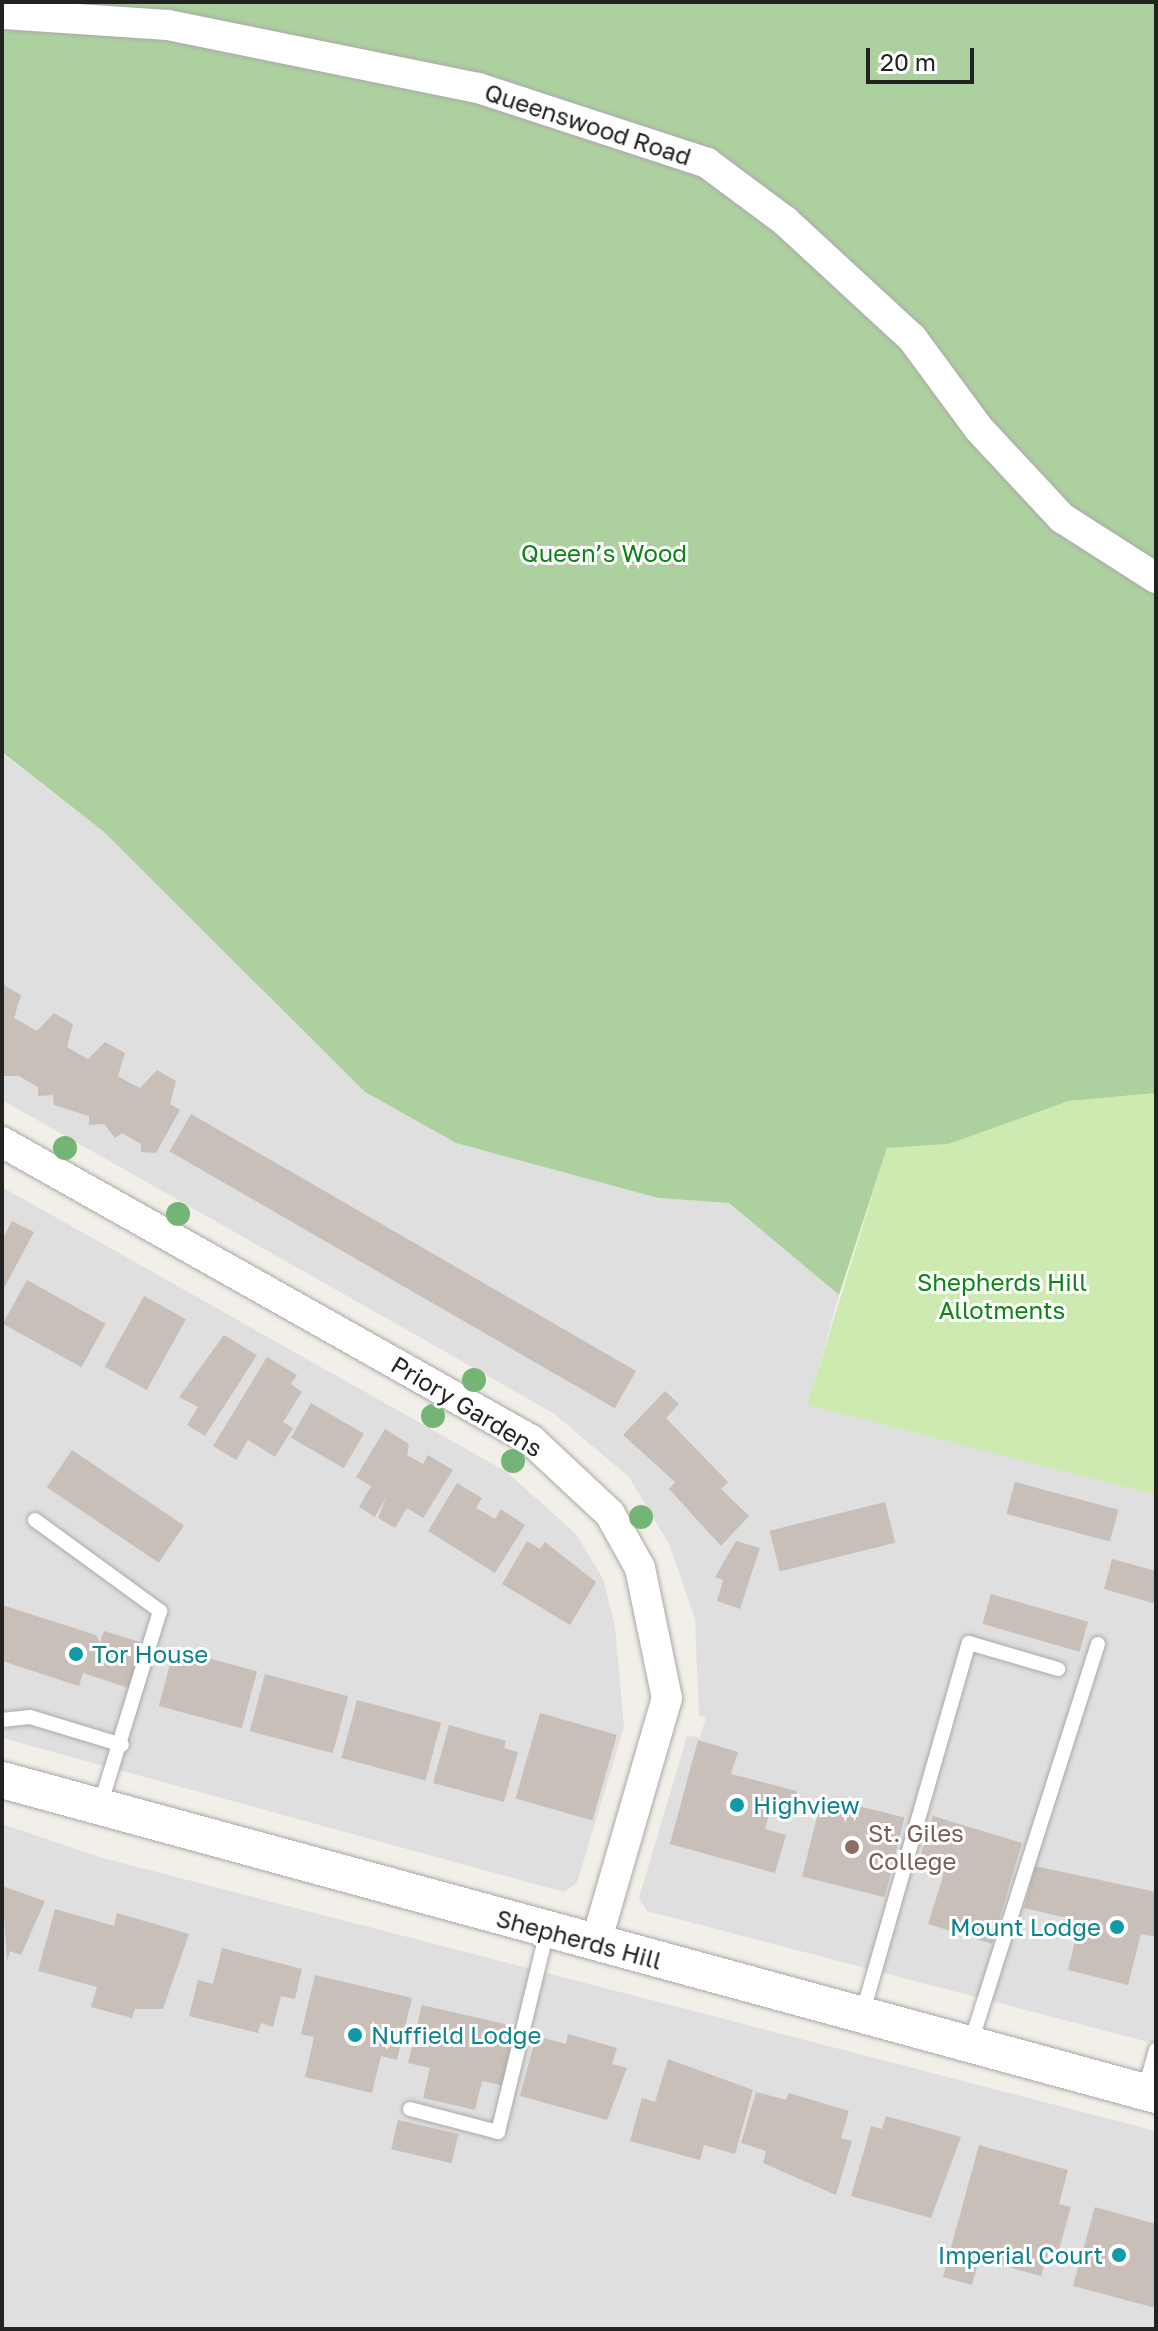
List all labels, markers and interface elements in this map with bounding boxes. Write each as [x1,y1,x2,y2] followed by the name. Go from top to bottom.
[870,32,978,82] scale bar
[880,47,936,76] text: 20 m
[481,77,695,171] street label: Queenswood Road
[521,539,687,567] park label: Queen’s Wood
[917,1268,1087,1324] park label: Shepherds Hill Allotments
[386,1350,548,1462] street label: Priory Gardens
[92,1640,208,1668] place label: Tor House
[67,1645,85,1663] marker: Tor House
[753,1791,860,1819] place label: Highview
[728,1796,746,1814] marker: Highview
[868,1819,964,1875] place label: St. Giles College
[843,1838,861,1856] marker: St. Giles College
[493,1903,665,1975] street label: Shepherds Hill
[950,1913,1101,1941] place label: Mount Lodge
[1108,1918,1126,1936] marker: Mount Lodge
[371,2021,541,2049] place label: Nuffield Lodge
[346,2026,364,2044] marker: Nuffield Lodge
[938,2241,1103,2269] place label: Imperial Court
[1110,2246,1128,2264] marker: Imperial Court

